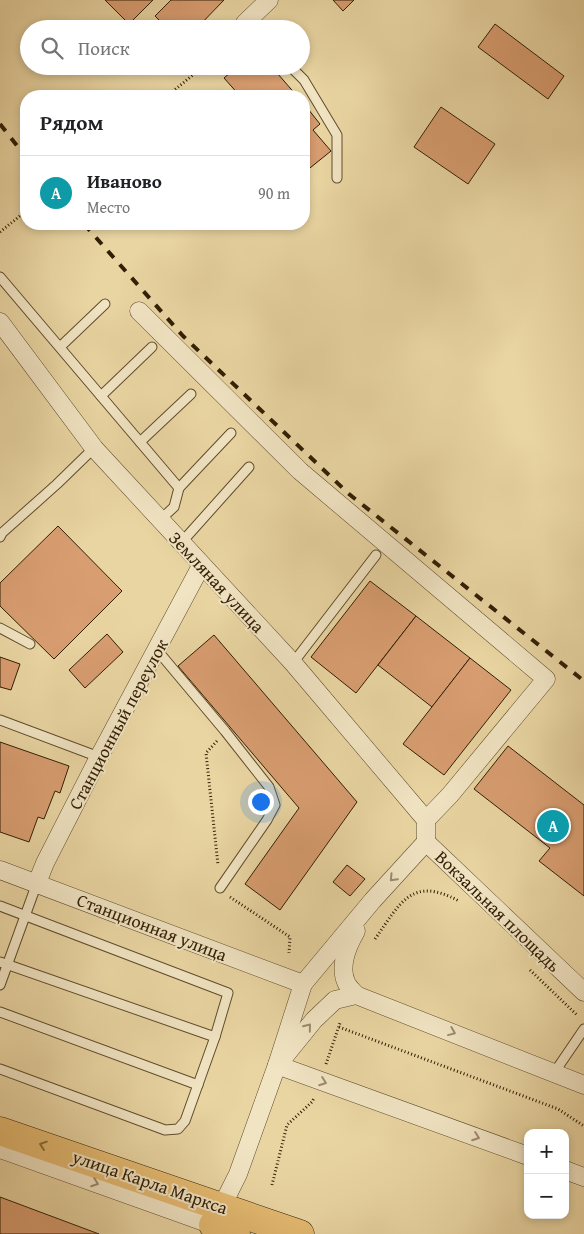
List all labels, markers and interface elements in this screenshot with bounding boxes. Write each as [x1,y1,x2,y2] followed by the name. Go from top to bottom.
[20,20,310,75] search box
[38,34,66,62] icon: search
[78,34,130,62] text: Поиск
[40,107,103,138] text: Рядом
[87,167,162,195] text: Иваново
[51,181,61,205] text: A
[258,181,290,205] text: 90 m
[87,195,130,219] text: Место
[163,525,272,639] street label: Земляная улица
[61,633,175,814] street label: Станционный переулок
[248,789,274,815] your location
[537,807,569,845] pin: A
[429,844,567,978] street label: Вокзальная площадь
[390,873,399,882] one-way arrow
[73,886,231,968] street label: Станционная улица
[302,1023,311,1033] one-way arrow
[447,1026,455,1036] one-way arrow
[318,1076,327,1086] one-way arrow
[524,1129,569,1219] map controls
[524,1129,569,1174] button: +
[471,1131,480,1141] one-way arrow
[39,1141,48,1151] one-way arrow
[68,1142,232,1221] street label: улица Карла Маркса
[524,1174,569,1219] button: −
[91,1177,99,1187] one-way arrow

